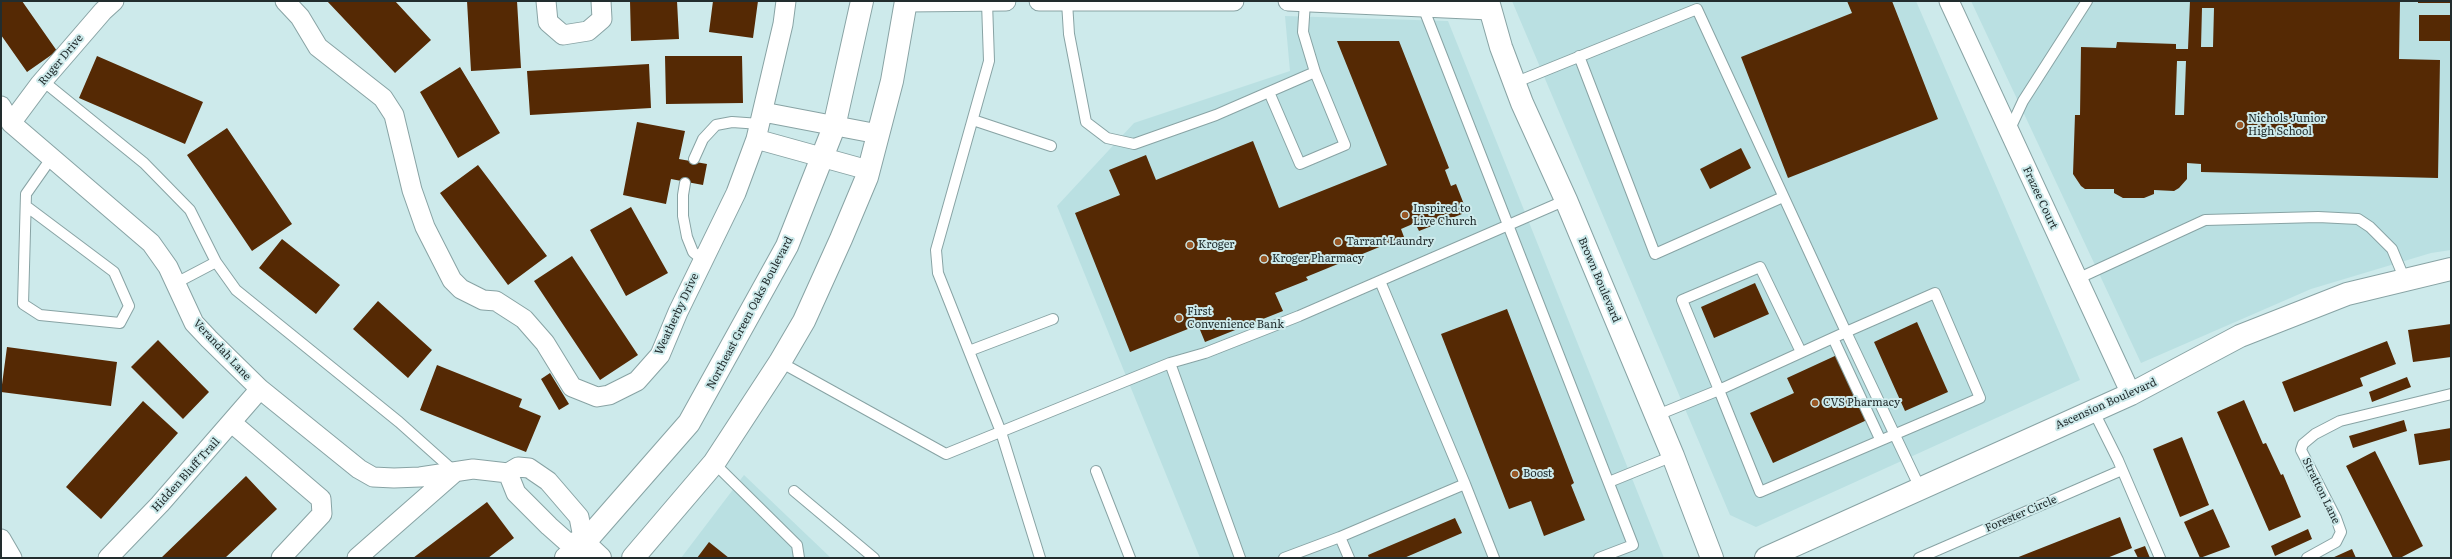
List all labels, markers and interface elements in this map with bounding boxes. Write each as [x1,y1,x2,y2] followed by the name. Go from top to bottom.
[36,32,86,88] street label: Ruger Drive
[2248,112,2326,138] place label: Nichols Junior High School
[2235,120,2245,130] marker: Nichols Junior High School
[2020,165,2060,231] street label: Frazee Court
[1413,202,1477,228] place label: Inspired to Live Church
[1400,210,1410,220] marker: Inspired to Live Church
[704,234,796,392] street label: Northeast Green Oaks Boulevard
[1346,235,1434,249] place label: Tarrant Laundry
[1575,235,1623,325] street label: Brown Boulevard
[1333,237,1343,247] marker: Tarrant Laundry
[1198,238,1235,252] place label: Kroger
[1185,240,1195,250] marker: Kroger
[1272,252,1364,266] place label: Kroger Pharmacy
[1259,254,1269,264] marker: Kroger Pharmacy
[652,271,702,357] street label: Weatherby Drive
[1187,305,1284,331] place label: First Convenience Bank
[1174,313,1184,323] marker: First Convenience Bank
[190,317,254,383] street label: Verandah Lane
[2053,376,2159,432] street label: Ascension Boulevard
[1823,396,1900,410] place label: CVS Pharmacy
[1810,398,1820,408] marker: CVS Pharmacy
[149,435,223,515] street label: Hidden Bluff Trail
[2299,456,2343,526] street label: Stratton Lane
[1523,467,1552,481] place label: Boost
[1510,469,1520,479] marker: Boost
[1983,493,2059,535] street label: Forester Circle

